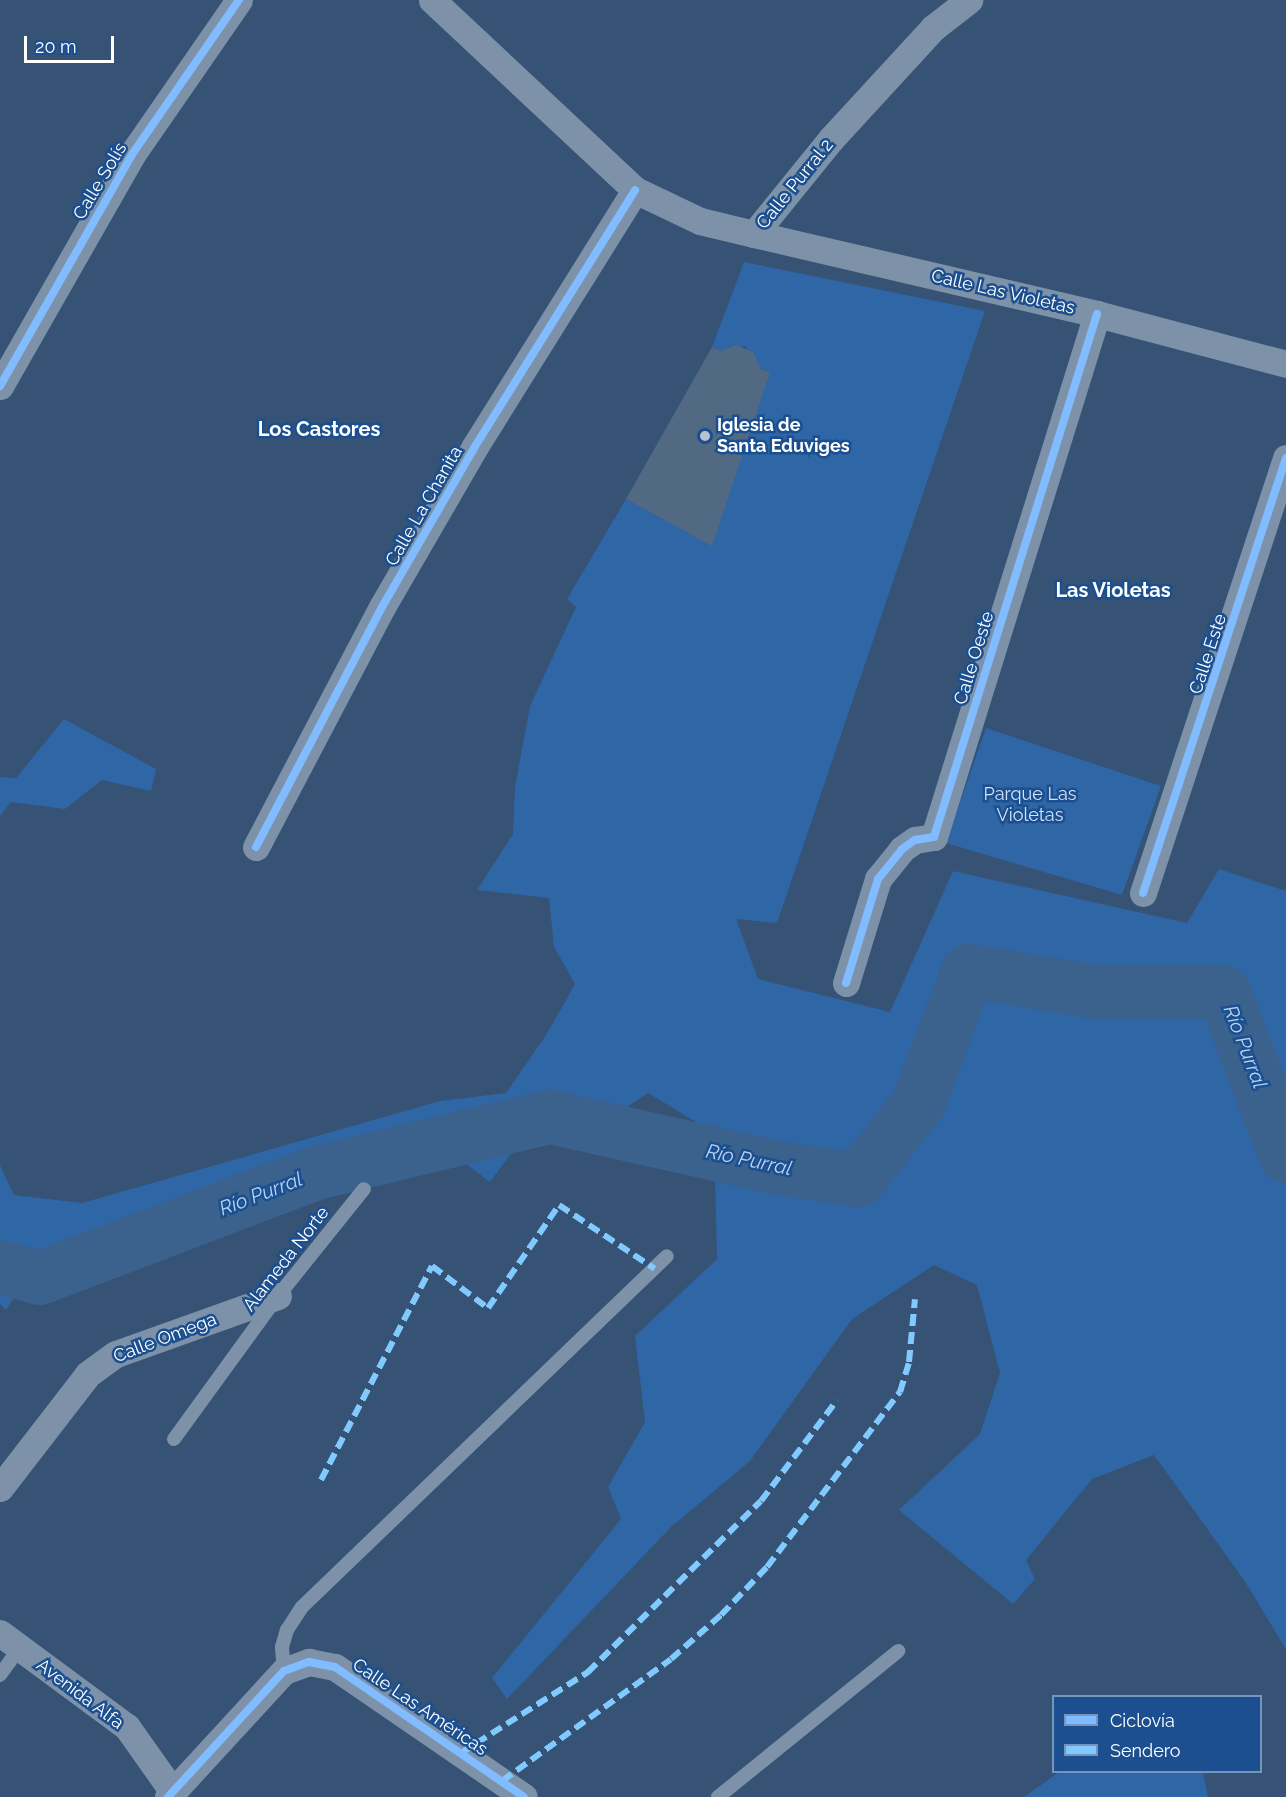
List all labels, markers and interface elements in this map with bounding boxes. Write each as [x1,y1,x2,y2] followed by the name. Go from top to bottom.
[27,24,117,62] scale bar
[35,36,77,57] text: 20 m
[752,134,838,234] street label: Calle Purral 2
[69,138,131,224] street label: Calle Solís
[929,265,1077,319] street label: Calle Las Violetas
[717,415,850,458] place label: Iglesia de Santa Eduviges
[258,417,380,441] district label: Los Castores
[698,429,712,443] marker: Iglesia de Santa Eduviges
[381,442,467,570] street label: Calle La Chanita
[1055,578,1171,602] district label: Las Violetas
[950,609,998,707] street label: Calle Oeste
[1185,611,1231,697] street label: Calle Este
[984,784,1076,826] park label: Parque Las Violetas
[1218,1002,1272,1092] water label: Río Purral
[704,1139,794,1181] water label: Río Purral
[216,1167,306,1221] water label: Río Purral
[238,1202,334,1316] street label: Alameda Norte
[110,1308,220,1368] street label: Calle Omega
[32,1654,128,1734] street label: Avenida Alfa
[348,1654,492,1760] street label: Calle Las Américas
[1052,1695,1262,1773] legend
[1110,1710,1175,1731] text: Ciclovía
[1110,1740,1181,1761] text: Sendero

